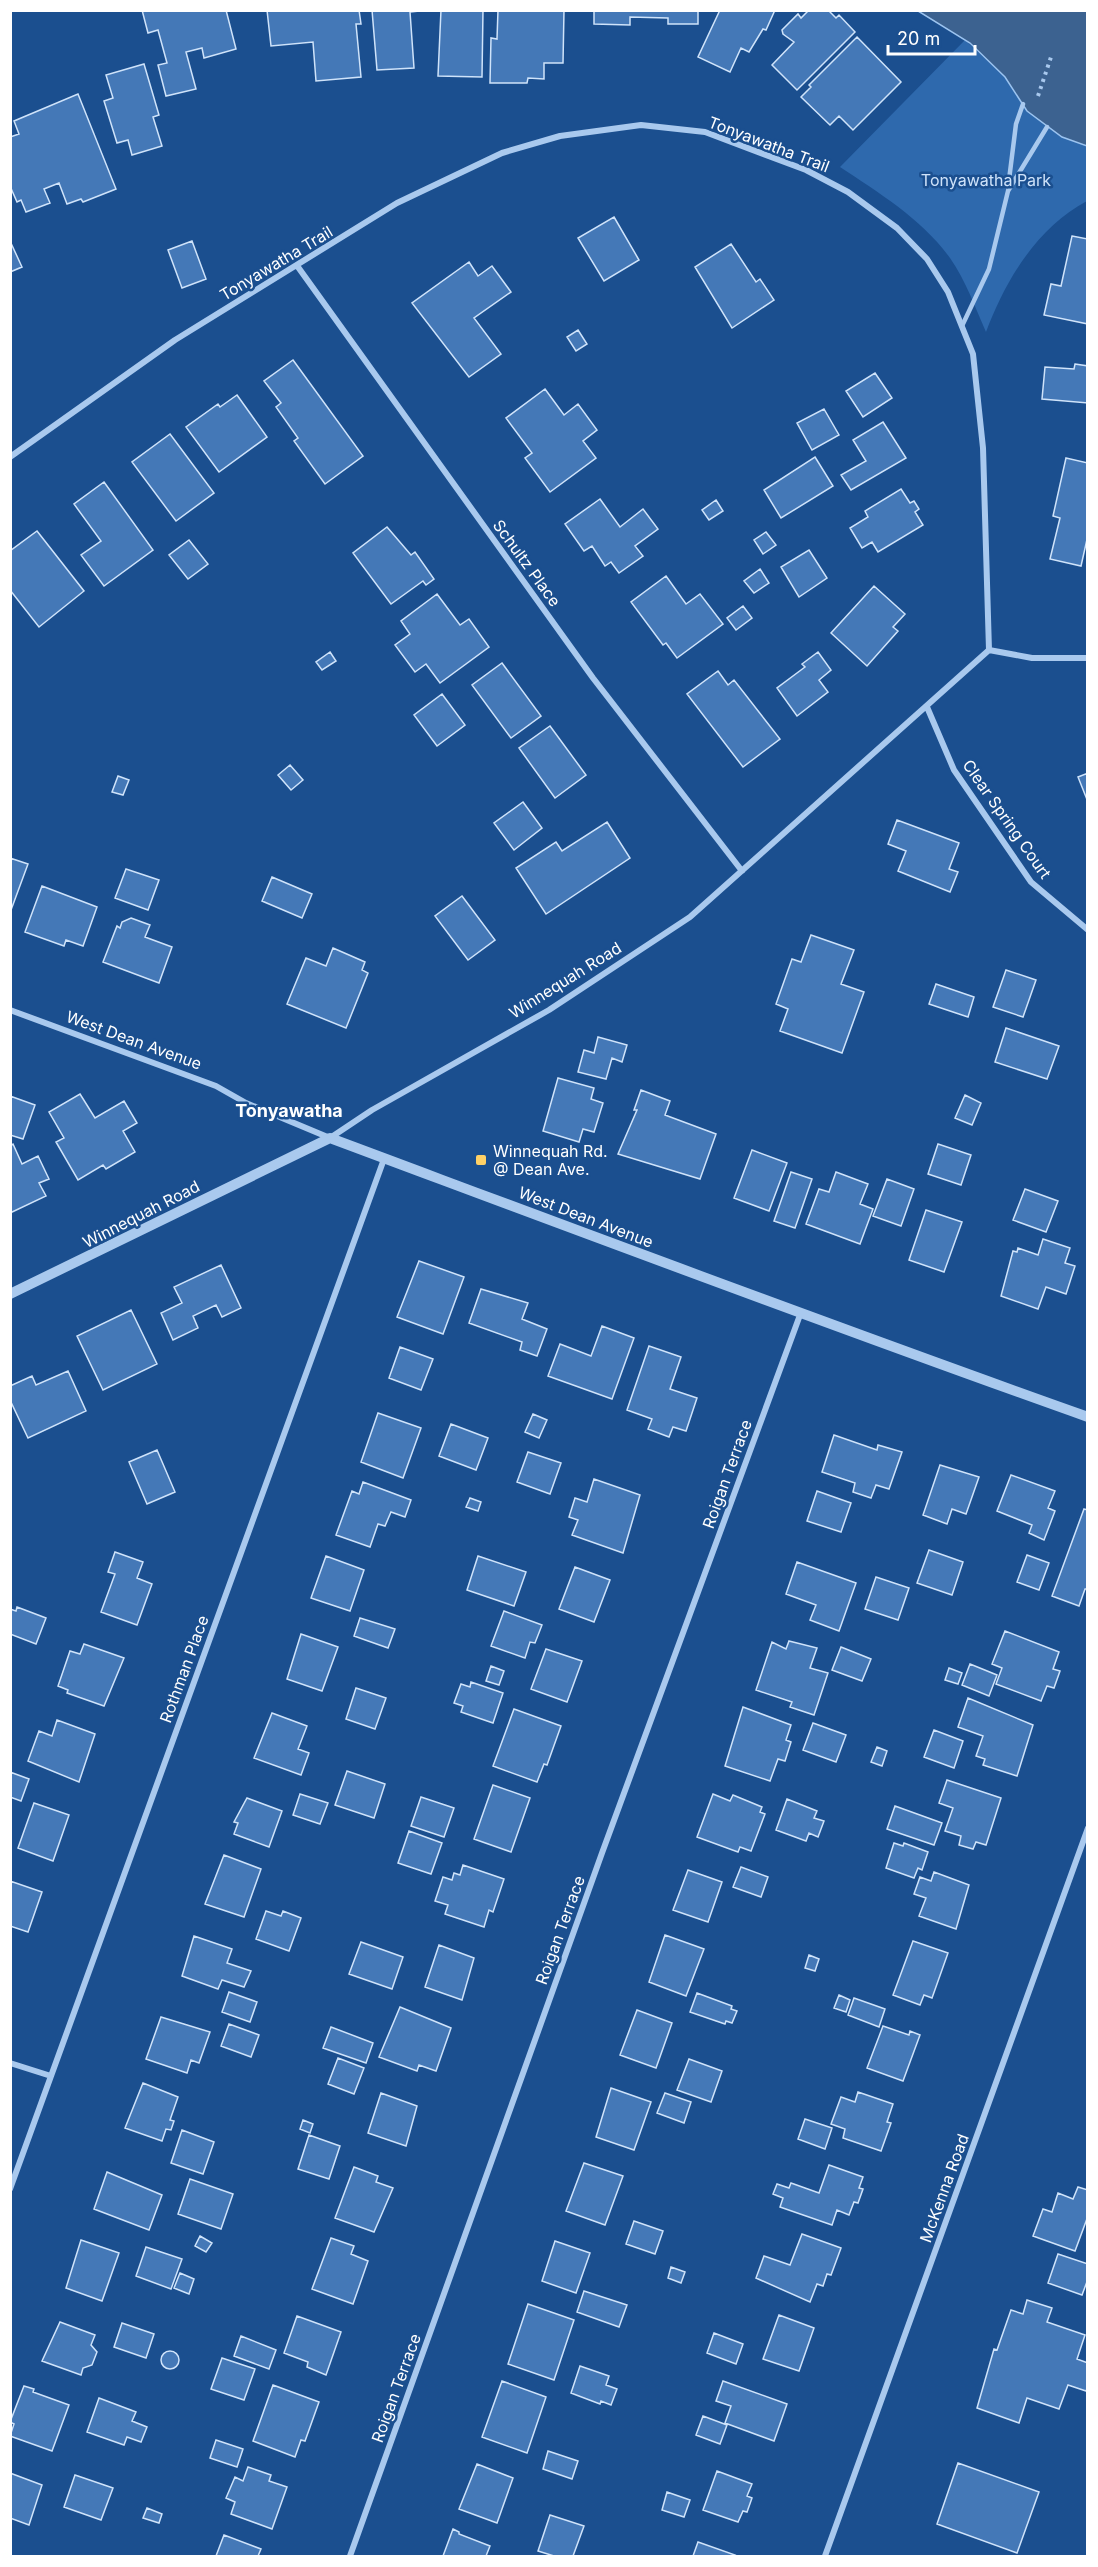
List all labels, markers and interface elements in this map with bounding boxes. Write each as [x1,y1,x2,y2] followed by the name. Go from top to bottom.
[888,18,975,56] scale bar
[897,28,940,49] text: 20 m
[706,112,832,176] street label: Tonyawatha Trail
[921,170,1051,190] park label: Tonyawatha Park
[216,221,336,305] street label: Tonyawatha Trail
[489,516,565,610] street label: Schultz Place
[958,756,1056,882] street label: Clear Spring Court
[505,937,625,1023] street label: Winnequah Road
[64,1006,204,1074] street label: West Dean Avenue
[235,1100,343,1121] district label: Tonyawatha
[493,1141,608,1179] place label: Winnequah Rd. @ Dean Ave.
[474,1153,488,1167] marker: Winnequah Rd. @ Dean Ave.
[79,1176,203,1252] street label: Winnequah Road
[516,1182,656,1252] street label: West Dean Avenue
[698,1417,756,1531] street label: Roigan Terrace
[155,1613,213,1725] street label: Rothman Place
[531,1873,589,1987] street label: Roigan Terrace
[915,2131,973,2245] street label: McKenna Road
[367,2331,425,2445] street label: Roigan Terrace

